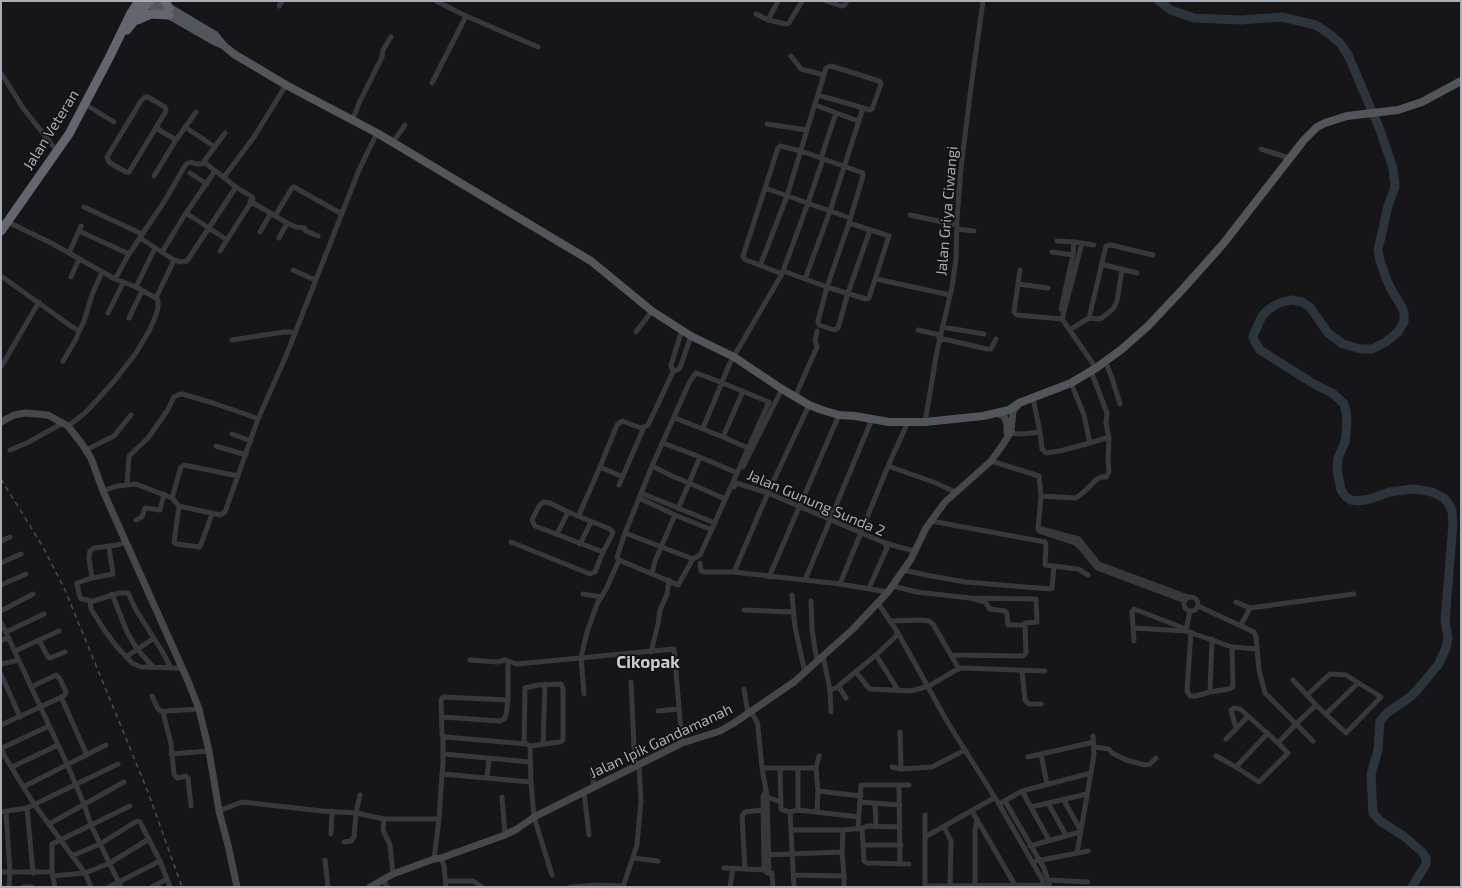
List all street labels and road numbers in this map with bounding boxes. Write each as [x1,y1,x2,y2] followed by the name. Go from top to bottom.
[19,86,83,174] street label: Jalan Veteran
[932,145,962,277] street label: Jalan Griya Ciwangi
[744,466,888,540] street label: Jalan Gunung Sunda 2
[587,700,735,782] street label: Jalan Ipik Gandamanah

